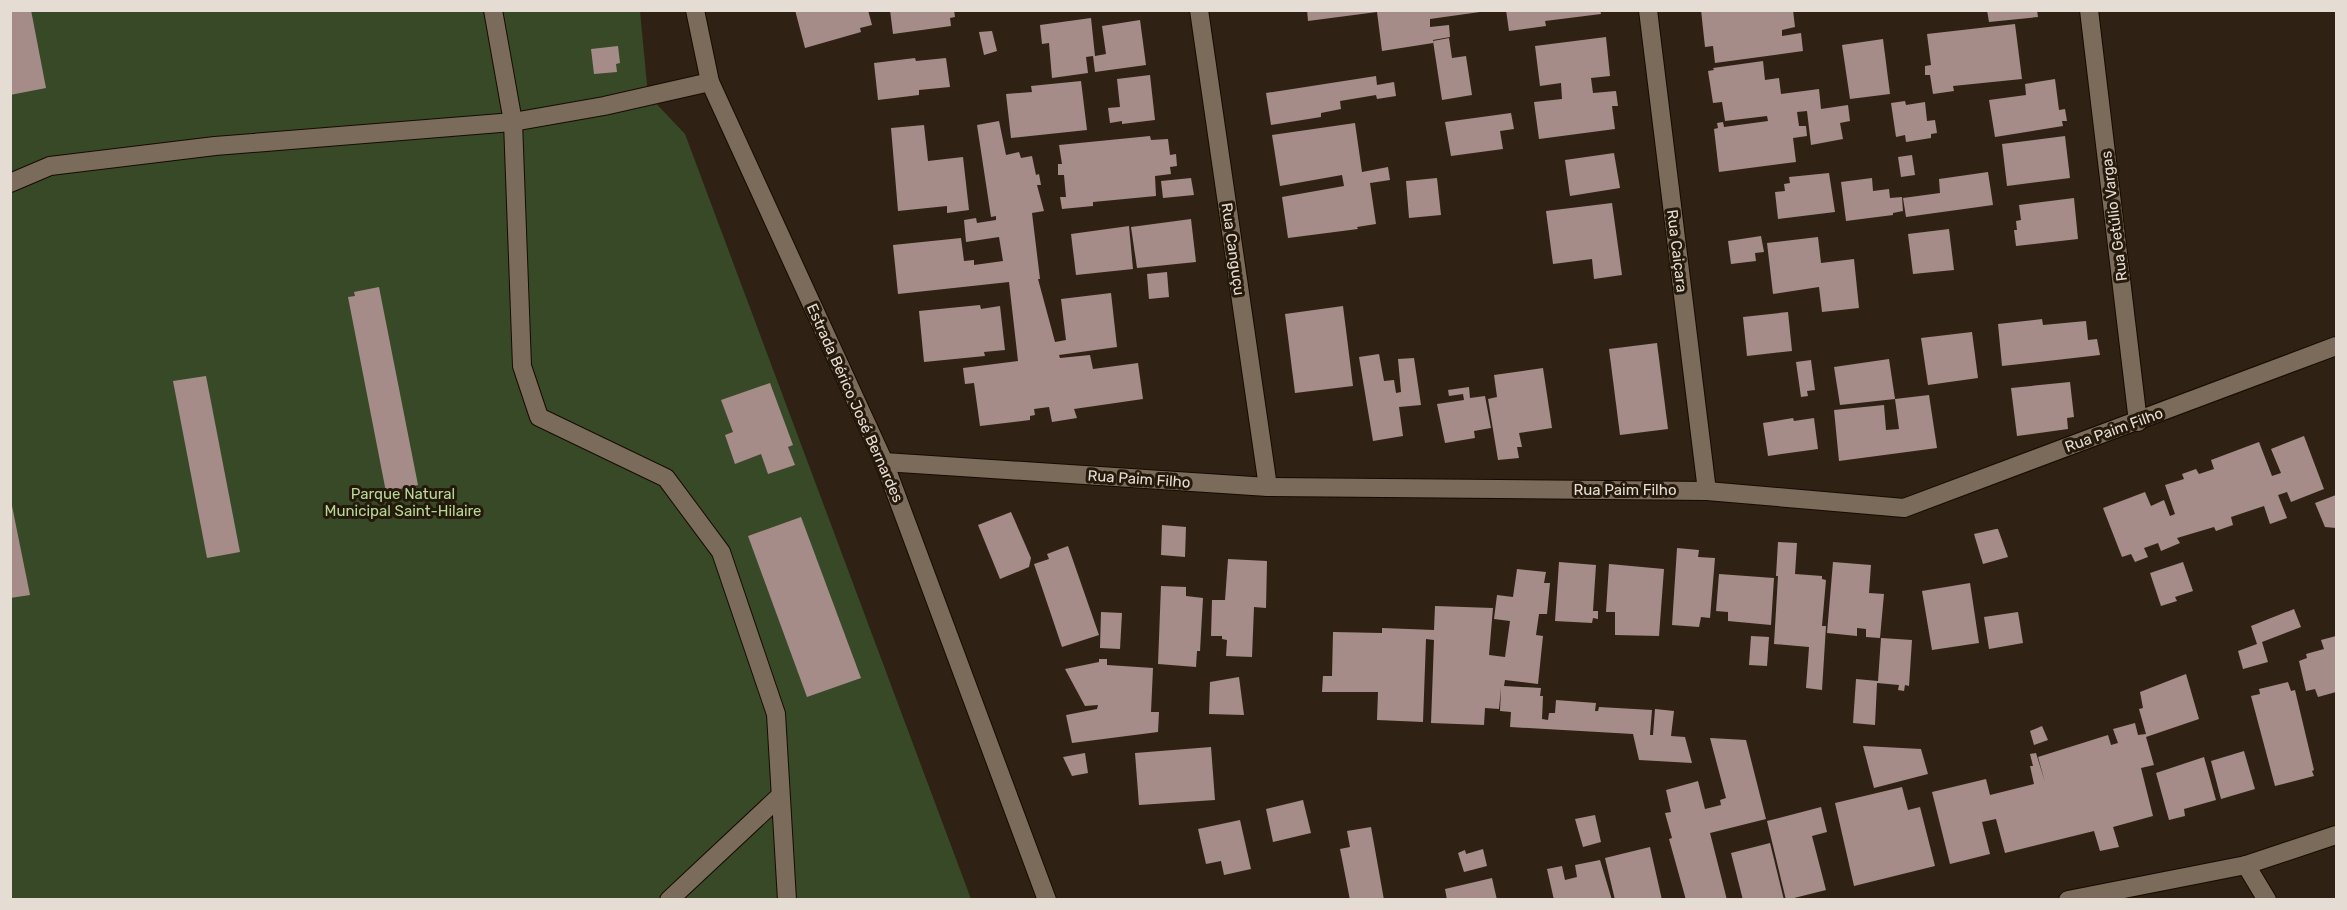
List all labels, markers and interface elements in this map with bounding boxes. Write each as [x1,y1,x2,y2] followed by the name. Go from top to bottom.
[2097,149,2131,282] street label: Rua Getúlio Vargas
[1218,201,1248,297] street label: Rua Canguçu
[1663,209,1691,293] street label: Rua Caiçara
[803,301,907,505] street label: Estrada Bérico José Bernardes
[2063,404,2165,456] street label: Rua Paim Filho
[1087,466,1191,492] street label: Rua Paim Filho
[1574,481,1677,499] street label: Rua Paim Filho
[324,485,482,520] park label: Parque Natural Municipal Saint-Hilaire

